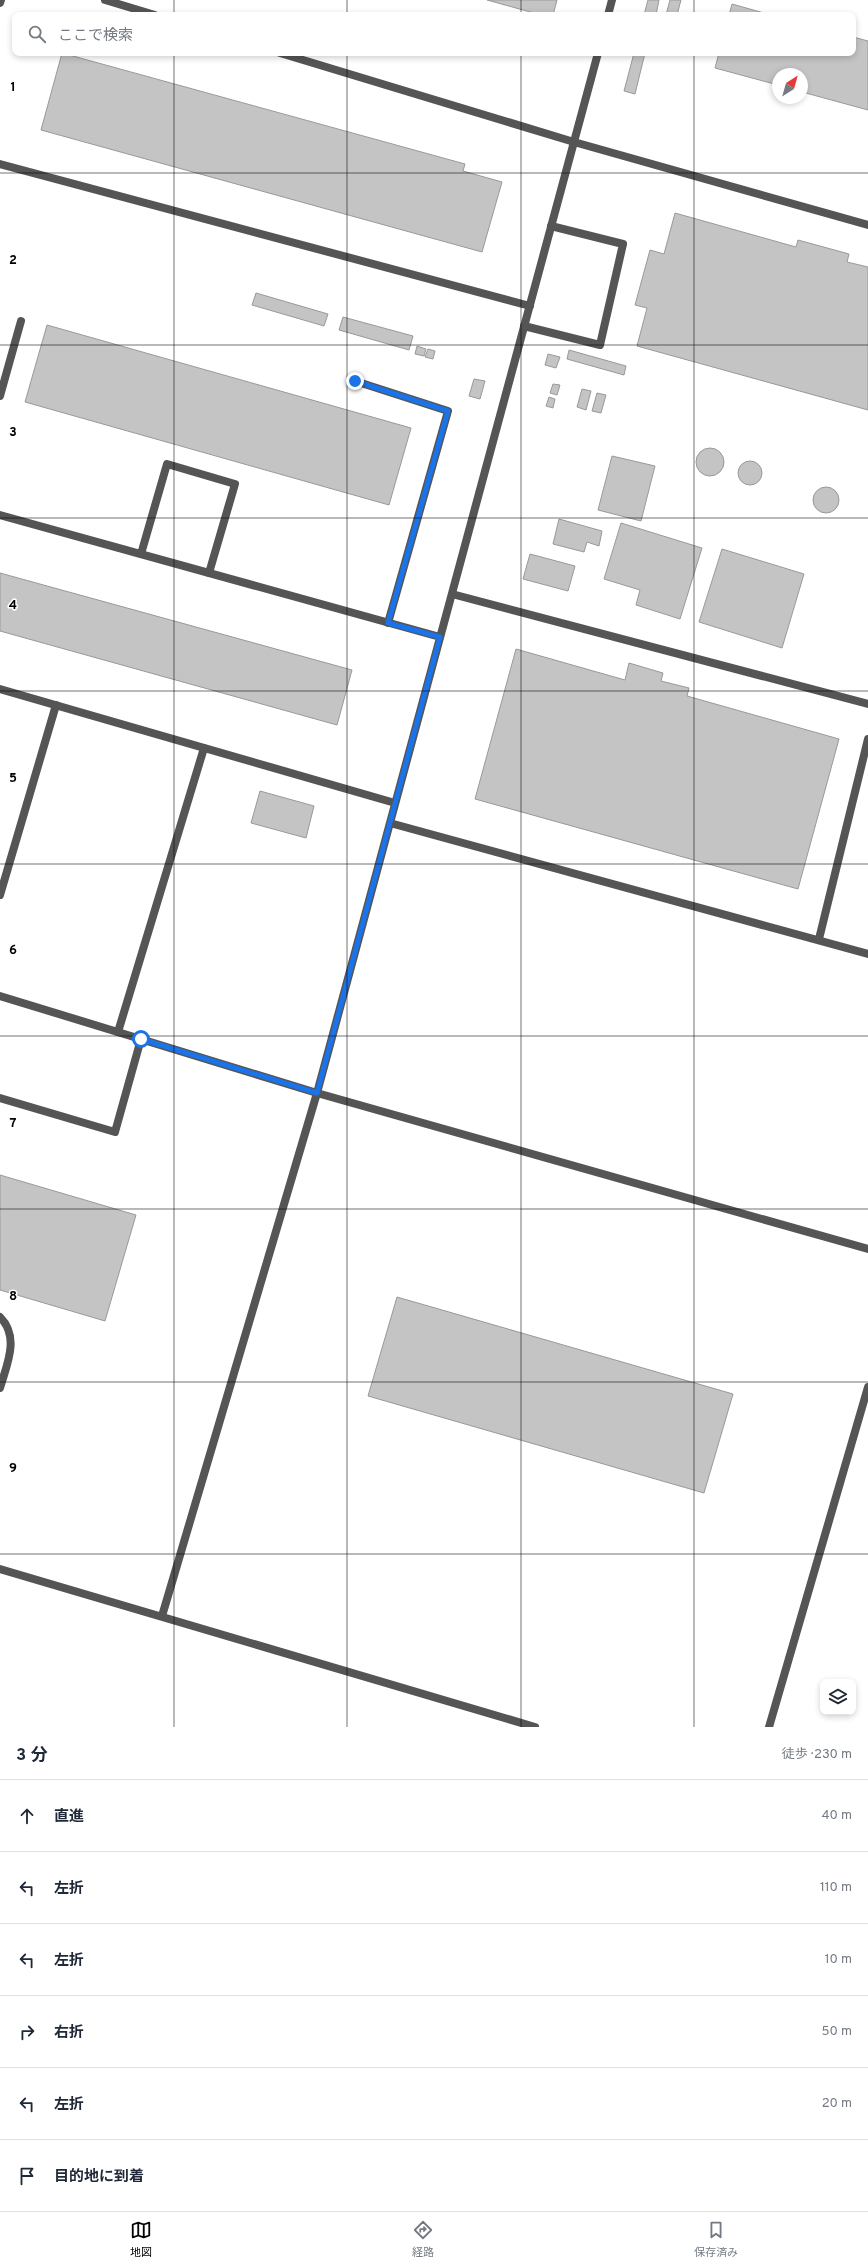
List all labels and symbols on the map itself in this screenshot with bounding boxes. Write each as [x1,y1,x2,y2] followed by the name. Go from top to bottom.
[772,68,808,104] north arrow
[10,80,16,96] text: 1
[9,253,17,269] text: 2
[346,372,364,390] route end
[9,425,17,441] text: 3
[9,598,17,614] text: 4
[9,771,17,787] text: 5
[9,943,17,959] text: 6
[132,1030,150,1048] route start
[10,1116,17,1132] text: 7
[9,1289,17,1305] text: 8
[9,1461,17,1477] text: 9

